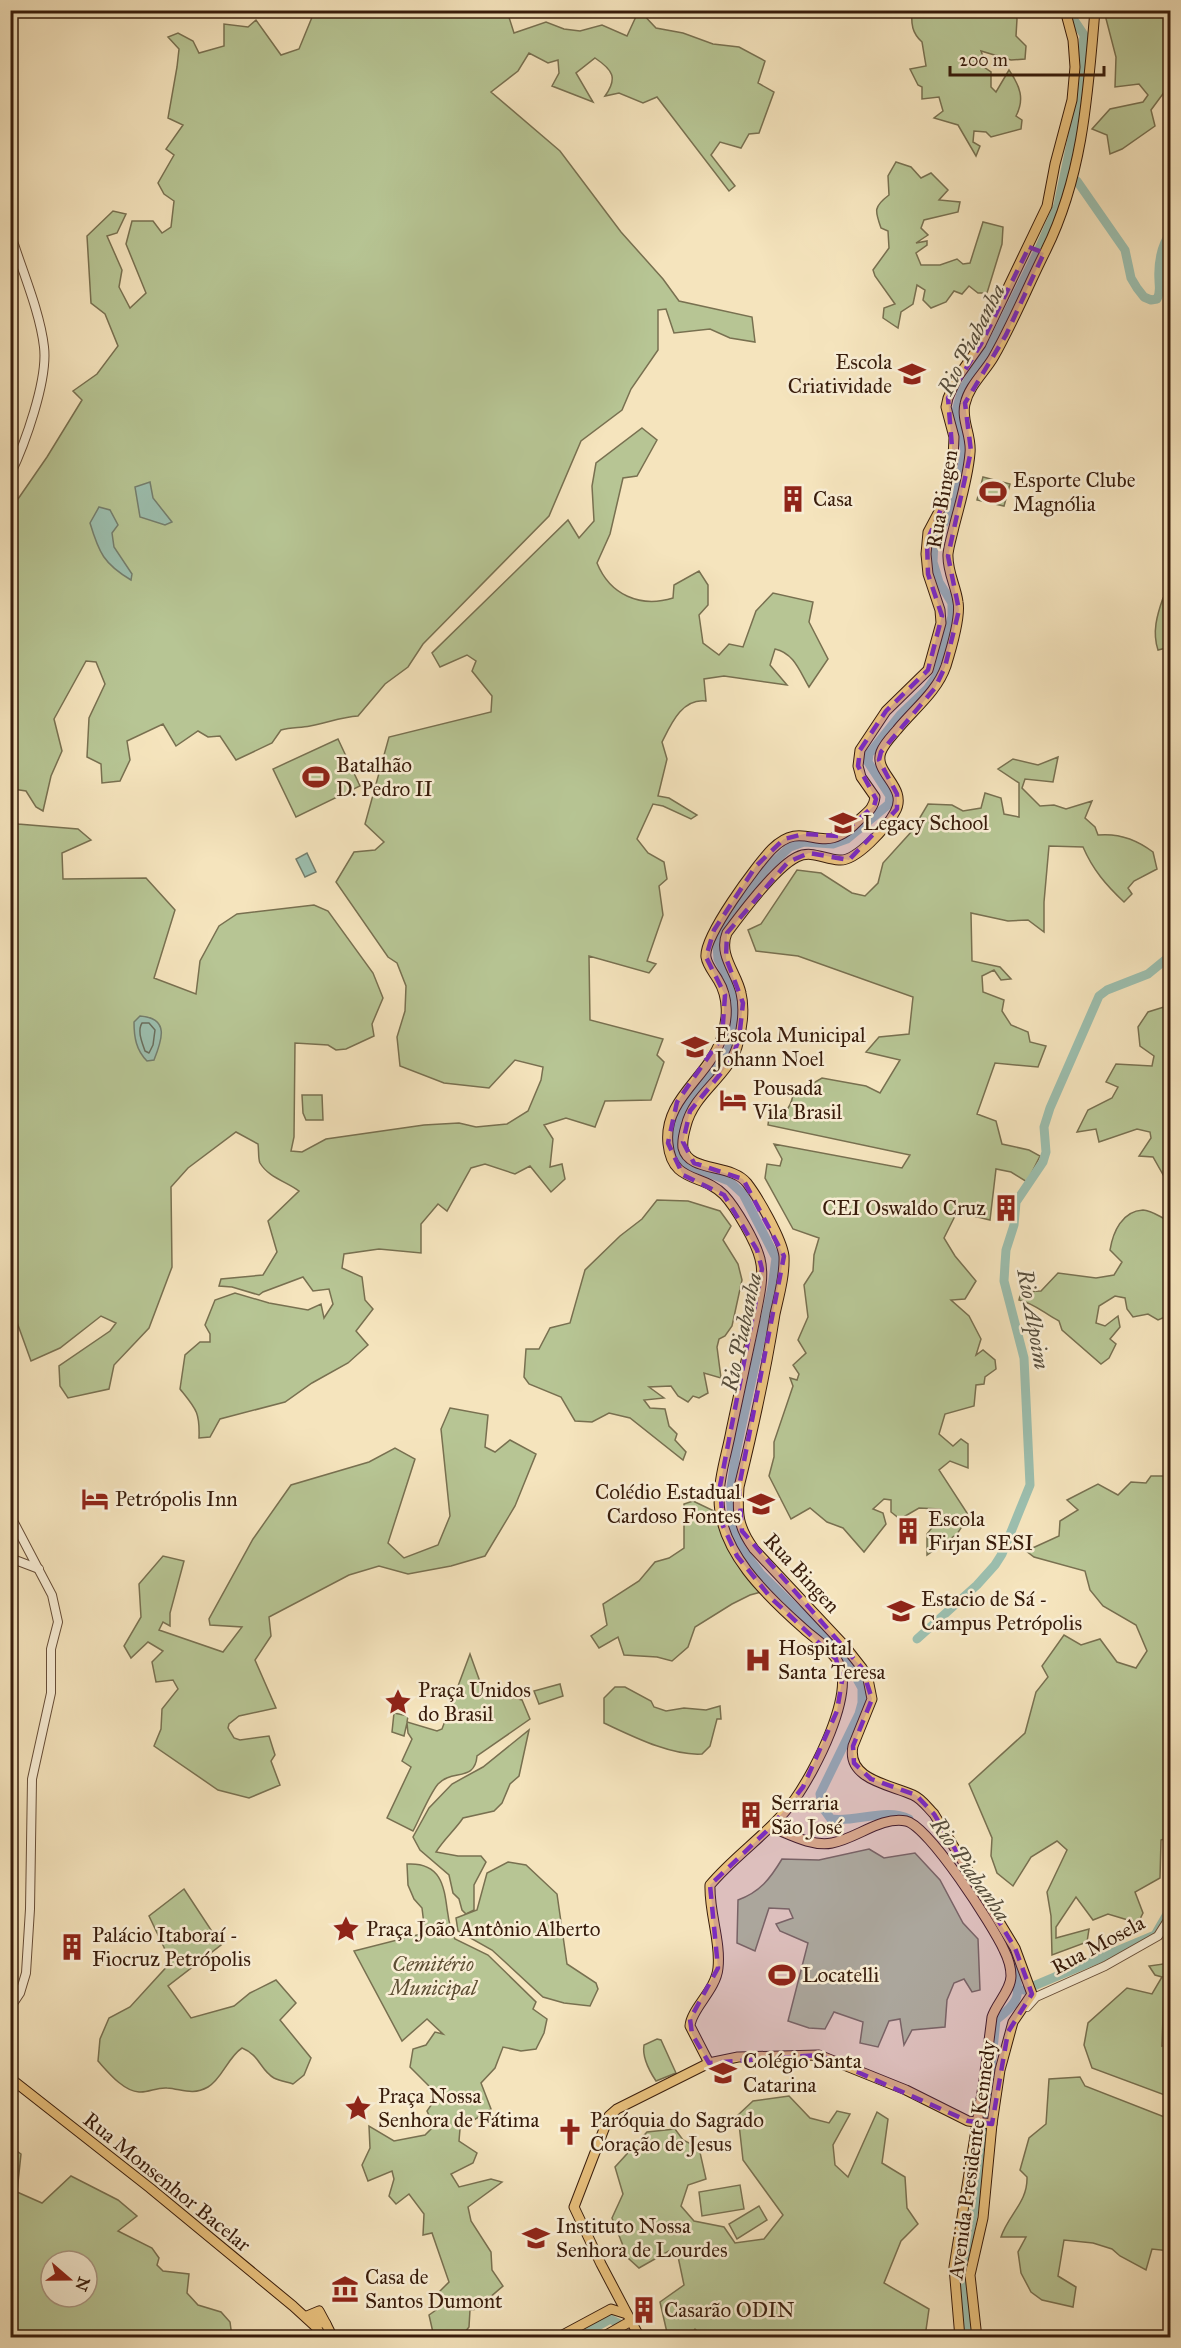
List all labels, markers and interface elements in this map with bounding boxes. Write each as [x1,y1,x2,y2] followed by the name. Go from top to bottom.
[950,39,1104,77] scale bar
[959,49,1008,71] text: 200 m
[932,279,1011,400] water label: Rio Piabanha
[788,349,892,399] place label: Escola Criatividade
[897,359,927,389] school or university icon: Escola Criatividade
[921,447,963,551] street label: Rua Bingen
[1013,467,1136,517] place label: Esporte Clube Magnólia
[978,477,1008,507] sports icon: Esporte Clube Magnólia
[778,484,808,514] building icon: Casa
[813,486,853,512] place label: Casa
[336,752,433,802] place label: Batalhão D. Pedro II
[301,762,331,792] sports icon: Batalhão D. Pedro II
[828,808,858,838] school or university icon: Legacy School
[863,810,989,836] place label: Legacy School
[713,1022,866,1072] place label: Escola Municipal Johann Noel
[680,1032,710,1062] school or university icon: Escola Municipal Johann Noel
[752,1075,842,1125] place label: Pousada Vila Brasil
[718,1085,748,1115] hotel icon: Pousada Vila Brasil
[991,1193,1021,1223] building icon: CEI Oswaldo Cruz
[822,1195,986,1221] place label: CEI Oswaldo Cruz
[1011,1266,1056,1372] water label: Rio Alpoim
[716,1270,767,1395] water label: Rio Piabanha
[595,1479,741,1529] place label: Colédio Estadual Cardoso Fontes
[80,1484,110,1514] hotel icon: Petrópolis Inn
[115,1486,238,1512] place label: Petrópolis Inn
[746,1489,776,1519] school or university icon: Colédio Estadual Cardoso Fontes
[928,1506,1033,1556] place label: Escola Firjan SESI
[893,1516,923,1546] building icon: Escola Firjan SESI
[758,1528,846,1618] street label: Rua Bingen
[921,1586,1082,1636] place label: Estacio de Sá - Campus Petrópolis
[886,1596,916,1626] school or university icon: Estacio de Sá - Campus Petrópolis
[778,1635,886,1685] place label: Hospital Santa Teresa
[743,1645,773,1675] hospital icon: Hospital Santa Teresa
[418,1677,531,1727] place label: Praça Unidos do Brasil
[383,1687,413,1717] place icon: Praça Unidos do Brasil
[771,1790,843,1840] place label: Serraria São José
[736,1800,766,1830] building icon: Serraria São José
[924,1811,1016,1927] water label: Rio Piabanha
[1047,1909,1149,1980] street label: Rua Mosela
[331,1914,361,1944] place icon: Praça João Antônio Alberto
[366,1916,601,1942] place label: Praça João Antônio Alberto
[92,1922,251,1972] place label: Palácio Itaboraí - Fiocruz Petrópolis
[57,1932,87,1962] building icon: Palácio Itaboraí - Fiocruz Petrópolis
[387,1951,479,2001] park label: Cemitério Municipal
[767,1960,797,1990] sports icon: Locatelli
[802,1962,880,1988] place label: Locatelli
[942,2038,1002,2282] street label: Avenida Presidente Kennedy
[743,2048,862,2098] place label: Colégio Santa Catarina
[708,2058,738,2088] school or university icon: Colégio Santa Catarina
[378,2083,539,2133] place label: Praça Nossa Senhora de Fátima
[343,2093,373,2123] place icon: Praça Nossa Senhora de Fátima
[78,2106,256,2258] street label: Rua Monsenhor Bacelar
[590,2107,764,2157] place label: Paróquia do Sagrado Coração de Jesus
[555,2117,585,2147] church icon: Paróquia do Sagrado Coração de Jesus
[556,2213,728,2263] place label: Instituto Nossa Senhora de Lourdes
[521,2223,551,2253] school or university icon: Instituto Nossa Senhora de Lourdes
[39,2249,99,2309] north arrow
[365,2264,503,2314] place label: Casa de Santos Dumont
[71,2274,94,2294] text: N
[330,2274,360,2304] museum icon: Casa de Santos Dumont
[629,2295,659,2325] building icon: Casarão ODIN
[664,2297,795,2323] place label: Casarão ODIN

